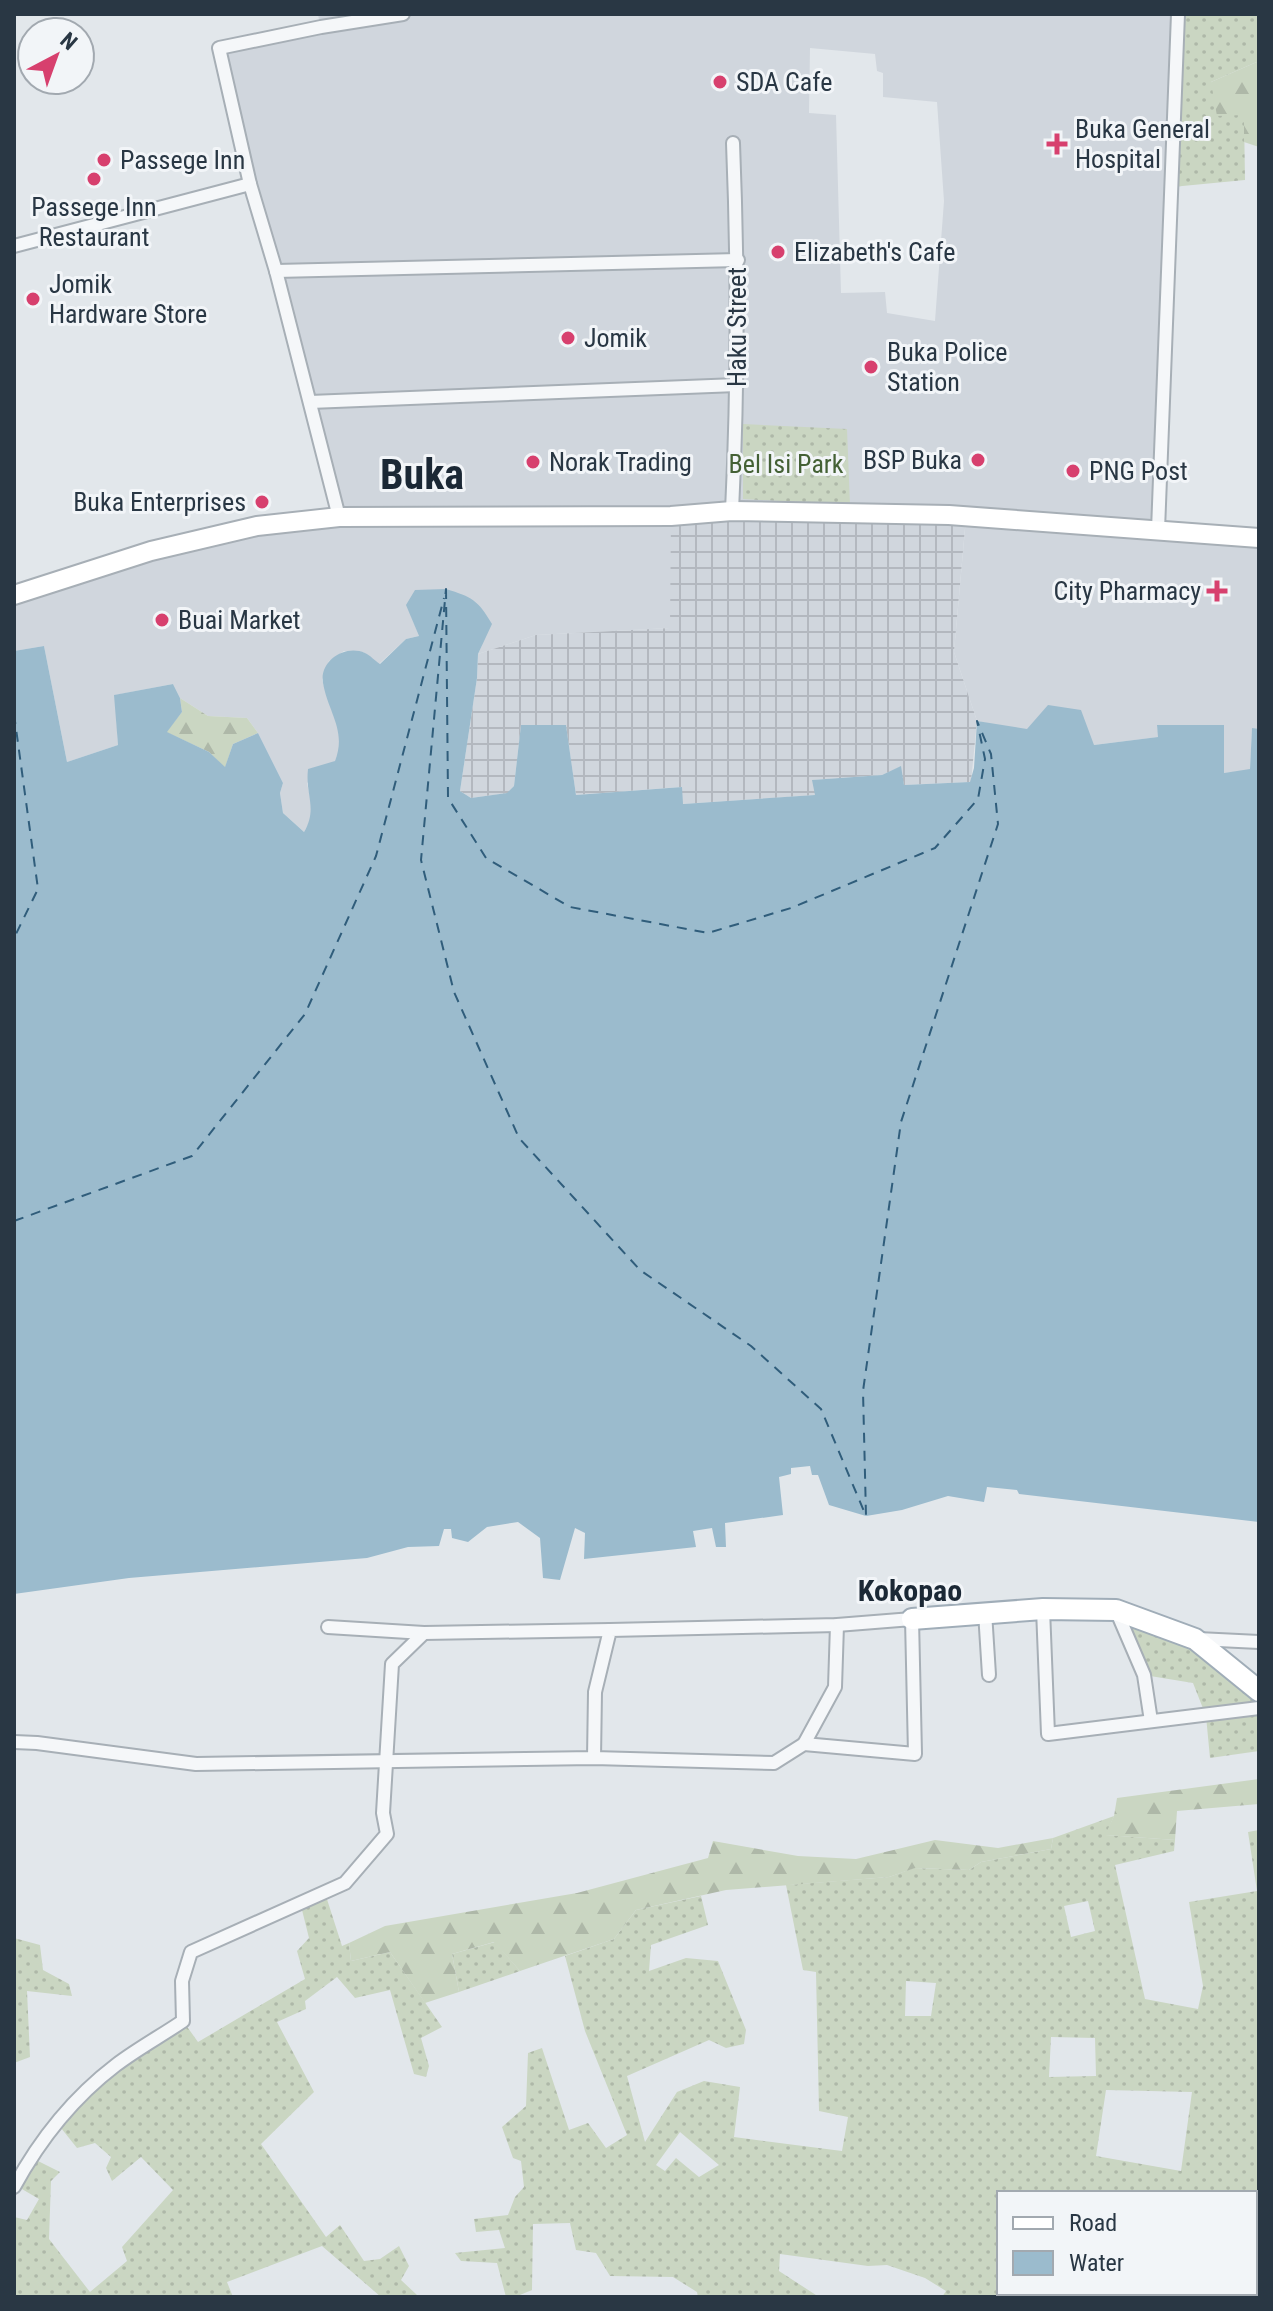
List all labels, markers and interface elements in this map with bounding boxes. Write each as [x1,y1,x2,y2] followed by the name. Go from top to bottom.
[16,16,96,96] north arrow
[56,27,82,55] text: N
[736,67,832,97] place label: SDA Cafe
[711,73,729,91] marker: SDA Cafe
[1075,114,1210,174] place label: Buka General Hospital
[1046,133,1068,155] marker: Buka General Hospital
[120,145,245,175] place label: Passege Inn
[95,151,113,169] marker: Passege Inn
[85,170,103,188] marker: Passege Inn Restaurant
[31,192,157,252] place label: Passege Inn Restaurant
[794,237,955,267] place label: Elizabeth's Cafe
[769,243,787,261] marker: Elizabeth's Cafe
[722,267,752,387] street label: Haku Street
[49,269,207,329] place label: Jomik Hardware Store
[24,290,42,308] marker: Jomik Hardware Store
[584,323,647,353] place label: Jomik
[559,329,577,347] marker: Jomik
[887,337,1007,397] place label: Buka Police Station
[862,358,880,376] marker: Buka Police Station
[863,445,962,475] place label: BSP Buka
[549,447,692,477] place label: Norak Trading
[729,449,844,479] park label: Bel Isi Park
[380,450,464,499] district label: Buka
[969,451,987,469] marker: BSP Buka
[524,453,542,471] marker: Norak Trading
[1089,456,1188,486] place label: PNG Post
[1064,462,1082,480] marker: PNG Post
[73,487,246,517] place label: Buka Enterprises
[253,493,271,511] marker: Buka Enterprises
[1054,576,1201,606] place label: City Pharmacy
[1208,582,1226,600] marker: City Pharmacy
[178,605,301,635] place label: Buai Market
[153,611,171,629] marker: Buai Market
[858,1573,962,1608] district label: Kokopao
[997,2191,1257,2295] legend
[1069,2209,1117,2237] text: Road
[1069,2249,1124,2277] text: Water

